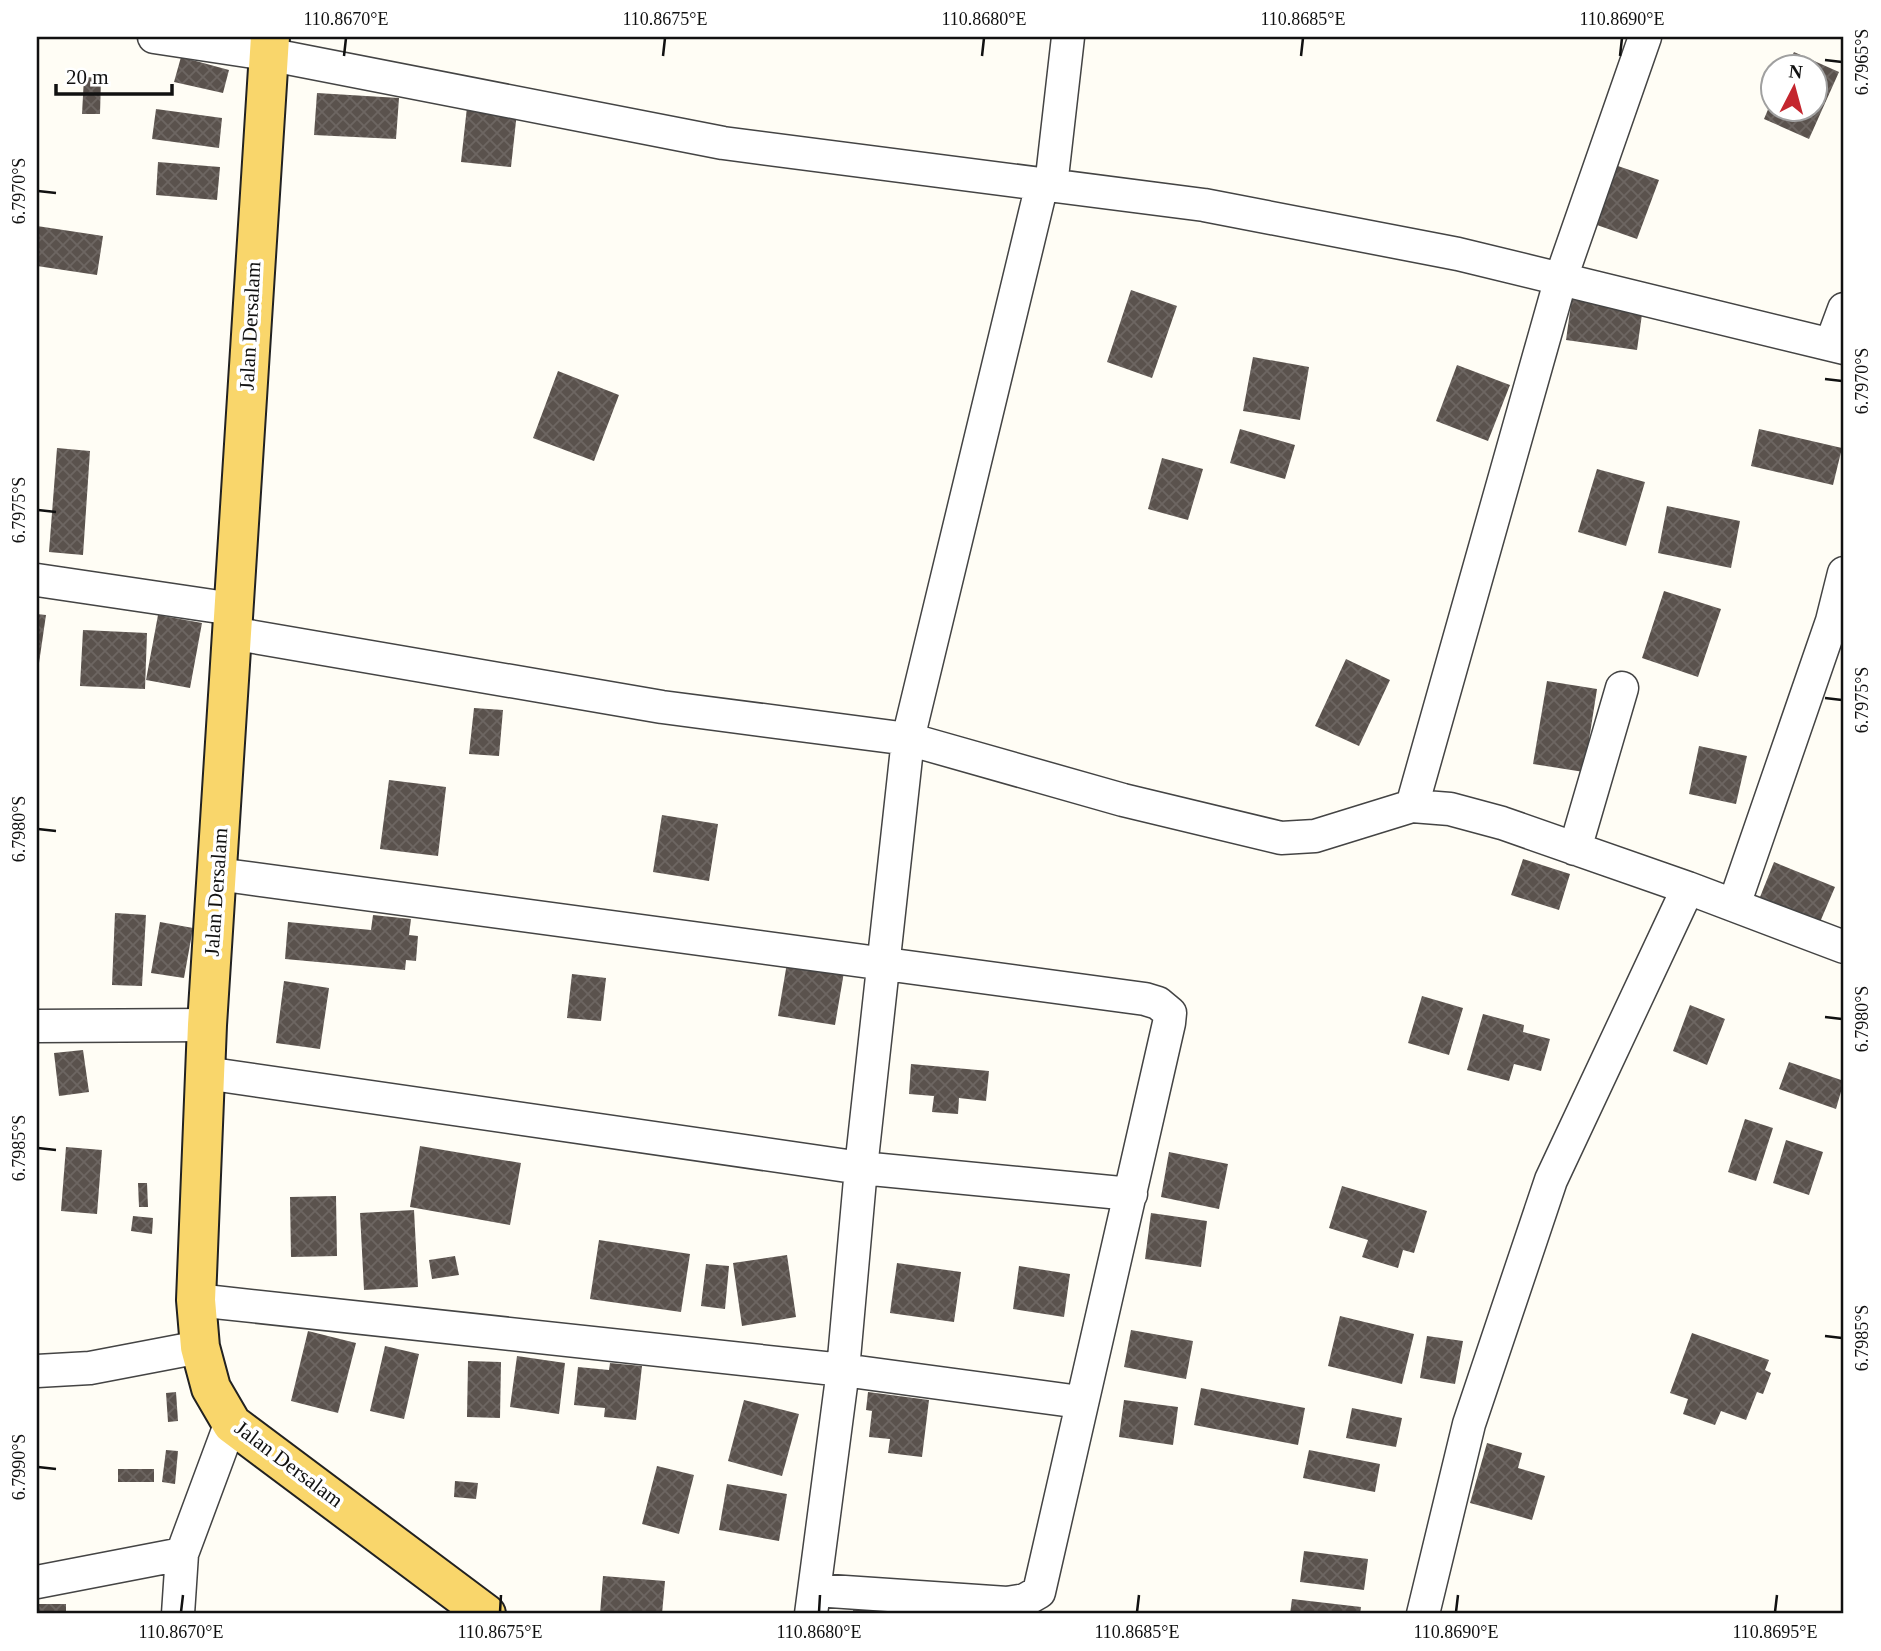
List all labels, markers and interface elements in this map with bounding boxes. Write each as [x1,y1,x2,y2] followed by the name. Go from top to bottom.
[303,9,389,29] text: 110.8670°E
[622,9,708,29] text: 110.8675°E
[941,9,1027,29] text: 110.8680°E
[1260,9,1346,29] text: 110.8685°E
[1579,9,1665,29] text: 110.8690°E
[1852,29,1872,95] text: 6.7965°S
[56,52,172,96] scale bar
[1758,52,1828,122] north arrow
[1788,60,1804,83] text: N
[66,65,109,89] text: 20 m
[9,158,29,224] text: 6.7970°S
[235,261,265,391] street label: Jalan Dersalam
[1852,348,1872,414] text: 6.7970°S
[9,477,29,543] text: 6.7975°S
[1852,667,1872,733] text: 6.7975°S
[9,796,29,862] text: 6.7980°S
[200,827,232,957] street label: Jalan Dersalam
[1852,986,1872,1052] text: 6.7980°S
[9,1115,29,1181] text: 6.7985°S
[1852,1305,1872,1371] text: 6.7985°S
[230,1416,348,1512] street label: Jalan Dersalam
[9,1434,29,1500] text: 6.7990°S
[138,1622,224,1642] text: 110.8670°E
[457,1622,543,1642] text: 110.8675°E
[776,1622,862,1642] text: 110.8680°E
[1094,1622,1180,1642] text: 110.8685°E
[1413,1622,1499,1642] text: 110.8690°E
[1732,1622,1818,1642] text: 110.8695°E

